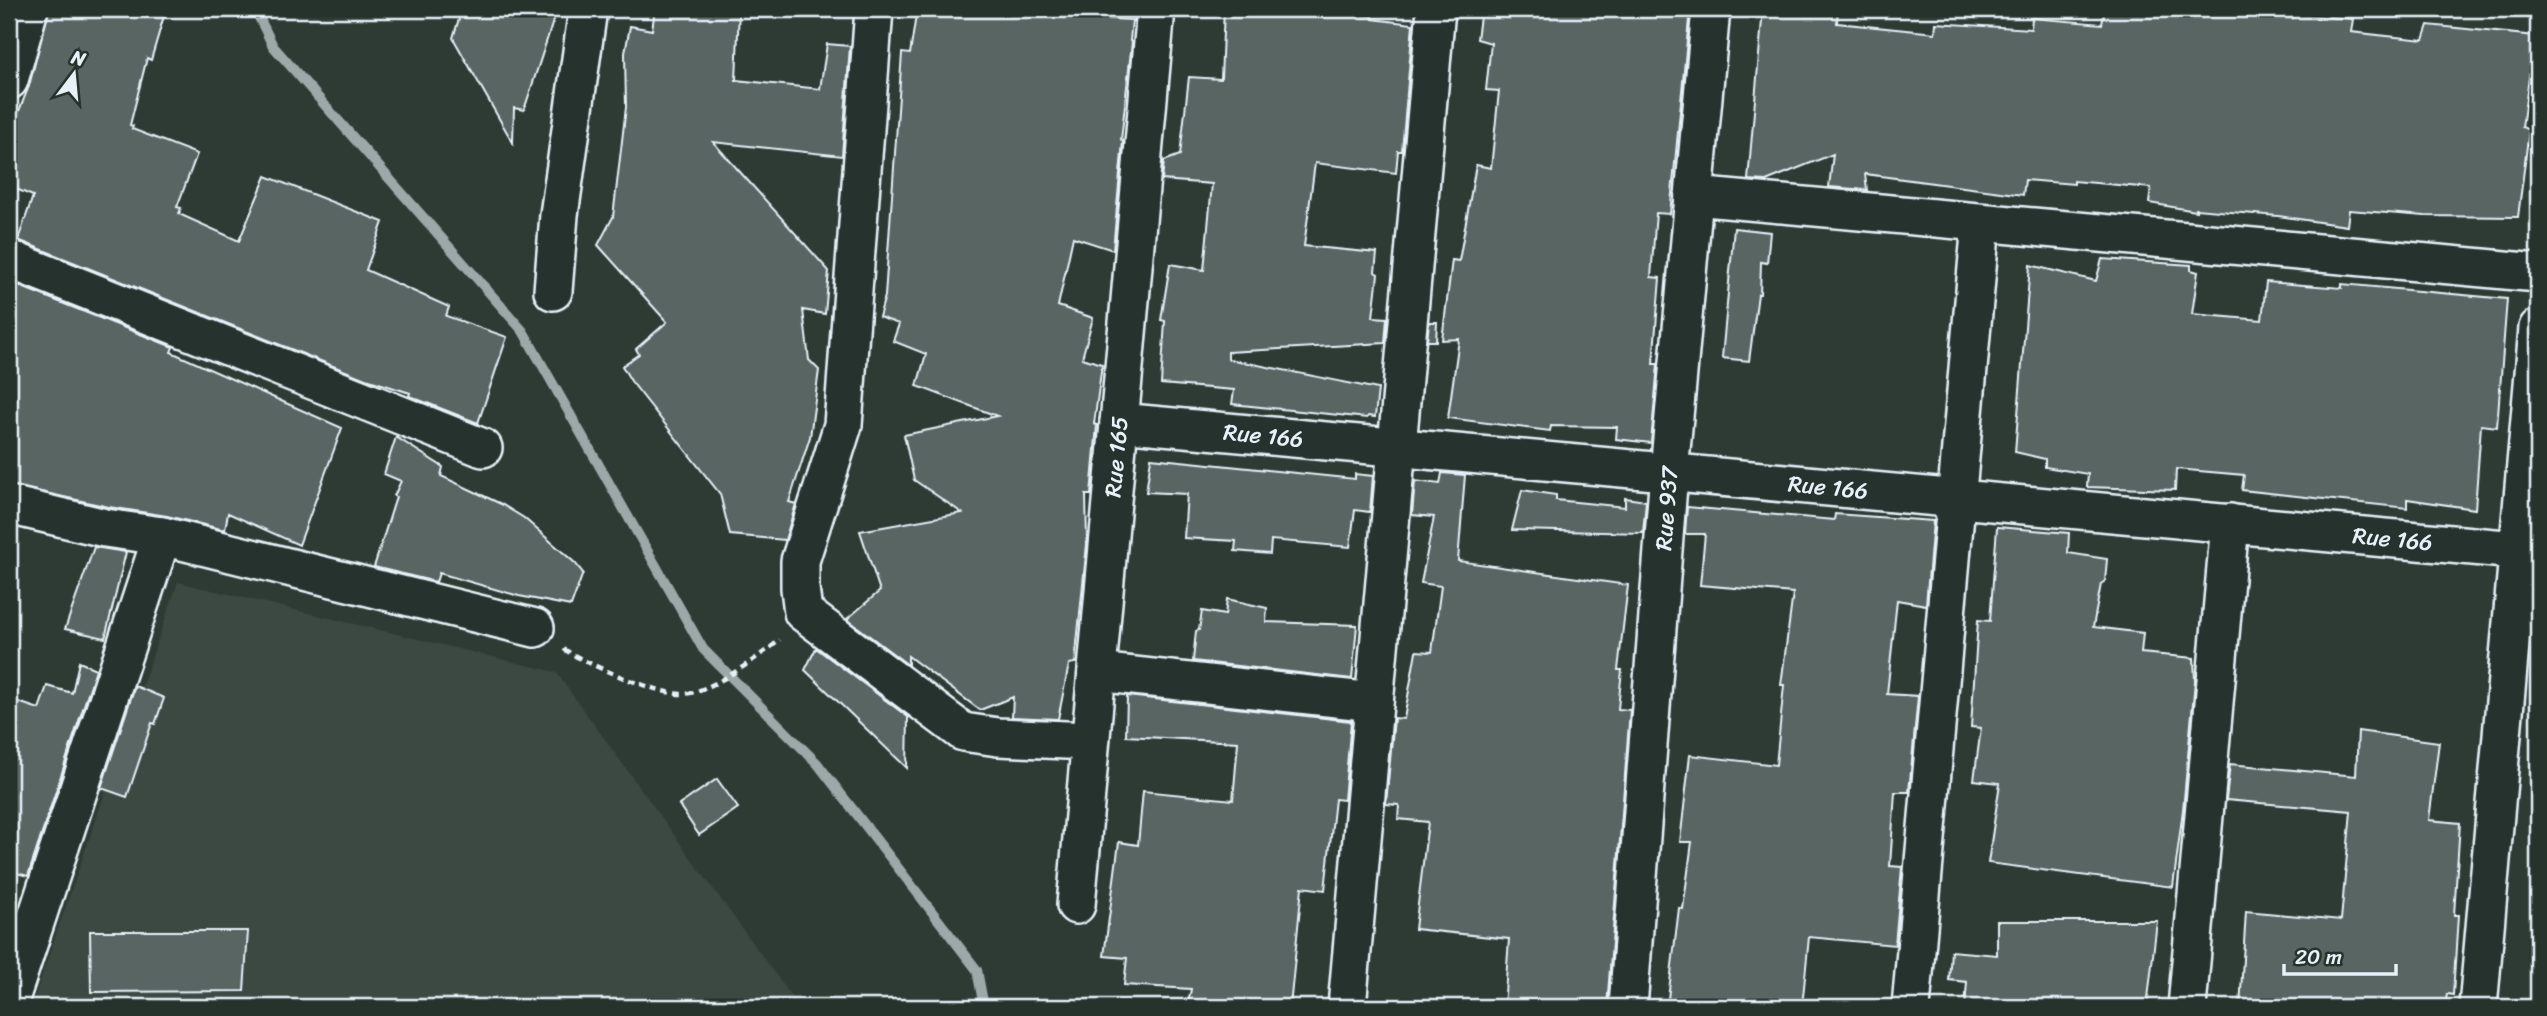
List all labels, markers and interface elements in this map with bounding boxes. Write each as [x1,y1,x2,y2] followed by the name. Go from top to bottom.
[38,38,108,108] north arrow
[67,40,90,76] text: N
[1222,412,1305,460] street label: Rue 166
[1092,415,1141,499] street label: Rue 165
[1643,463,1690,552] street label: Rue 937
[1786,463,1870,512] street label: Rue 166
[2351,515,2434,563] street label: Rue 166
[2284,932,2396,976] scale bar
[2295,938,2342,976] text: 20 m

